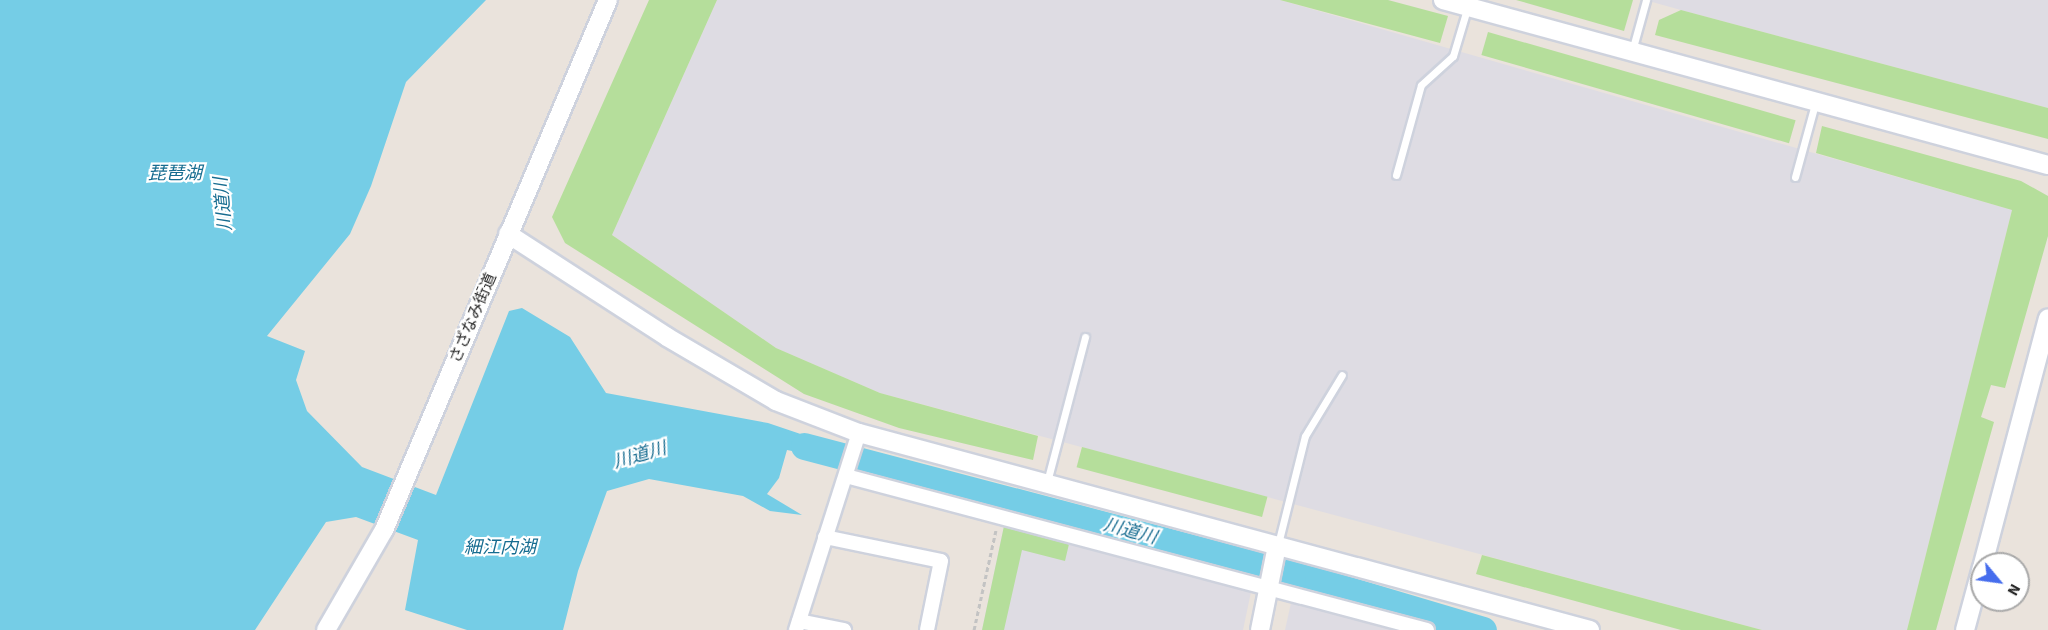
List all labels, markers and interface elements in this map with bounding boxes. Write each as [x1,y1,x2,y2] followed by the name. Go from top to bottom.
[148,163,202,185] water label: 琵琶湖
[211,176,237,232] water label: 川道川
[445,270,501,366] street label: さざなみ街道
[611,438,669,474] water label: 川道川
[1101,515,1159,549] water label: 川道川
[464,537,536,559] water label: 細江内湖
[1970,552,2030,612] north arrow
[2002,580,2026,600] text: N

